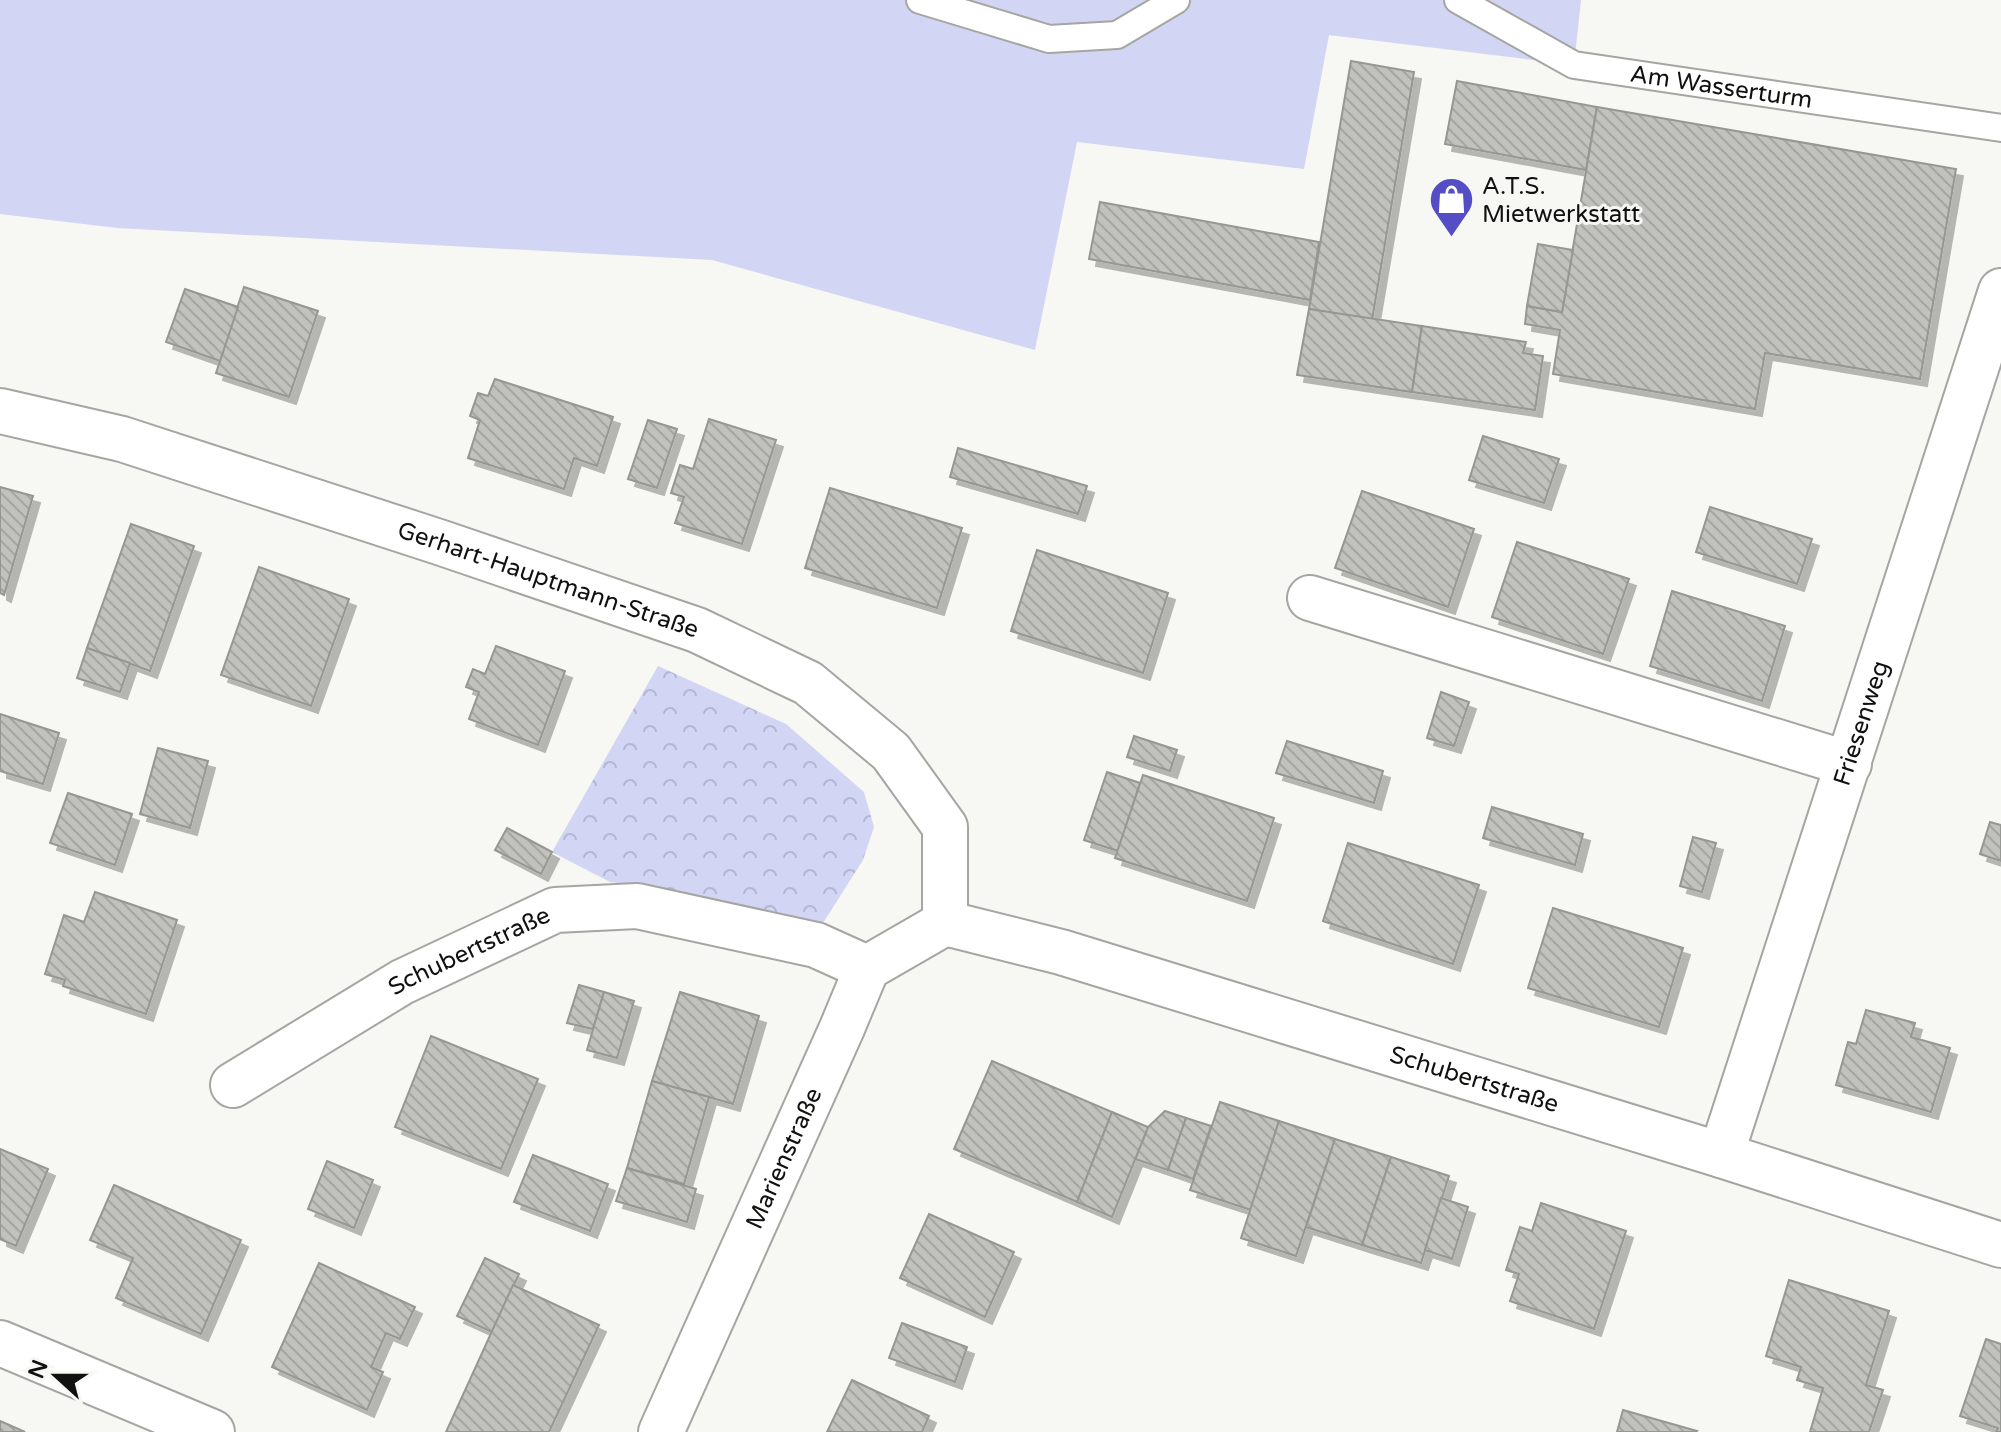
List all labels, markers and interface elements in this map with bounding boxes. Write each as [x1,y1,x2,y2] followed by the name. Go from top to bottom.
[1628,59,1814,115] street label: Am Wasserturm
[1482,172,1640,229] place label: A.T.S. Mietwerkstatt
[1427,176,1475,239] shop icon: A.T.S. Mietwerkstatt
[394,515,703,644] street label: Gerhart-Hauptmann-Straße
[1827,657,1895,789] street label: Friesenweg
[383,900,555,1001] street label: Schubertstraße
[1386,1039,1562,1119] street label: Schubertstraße
[739,1083,828,1233] street label: Marienstraße
[16,1336,96,1416] north arrow
[23,1356,54,1382] text: N

